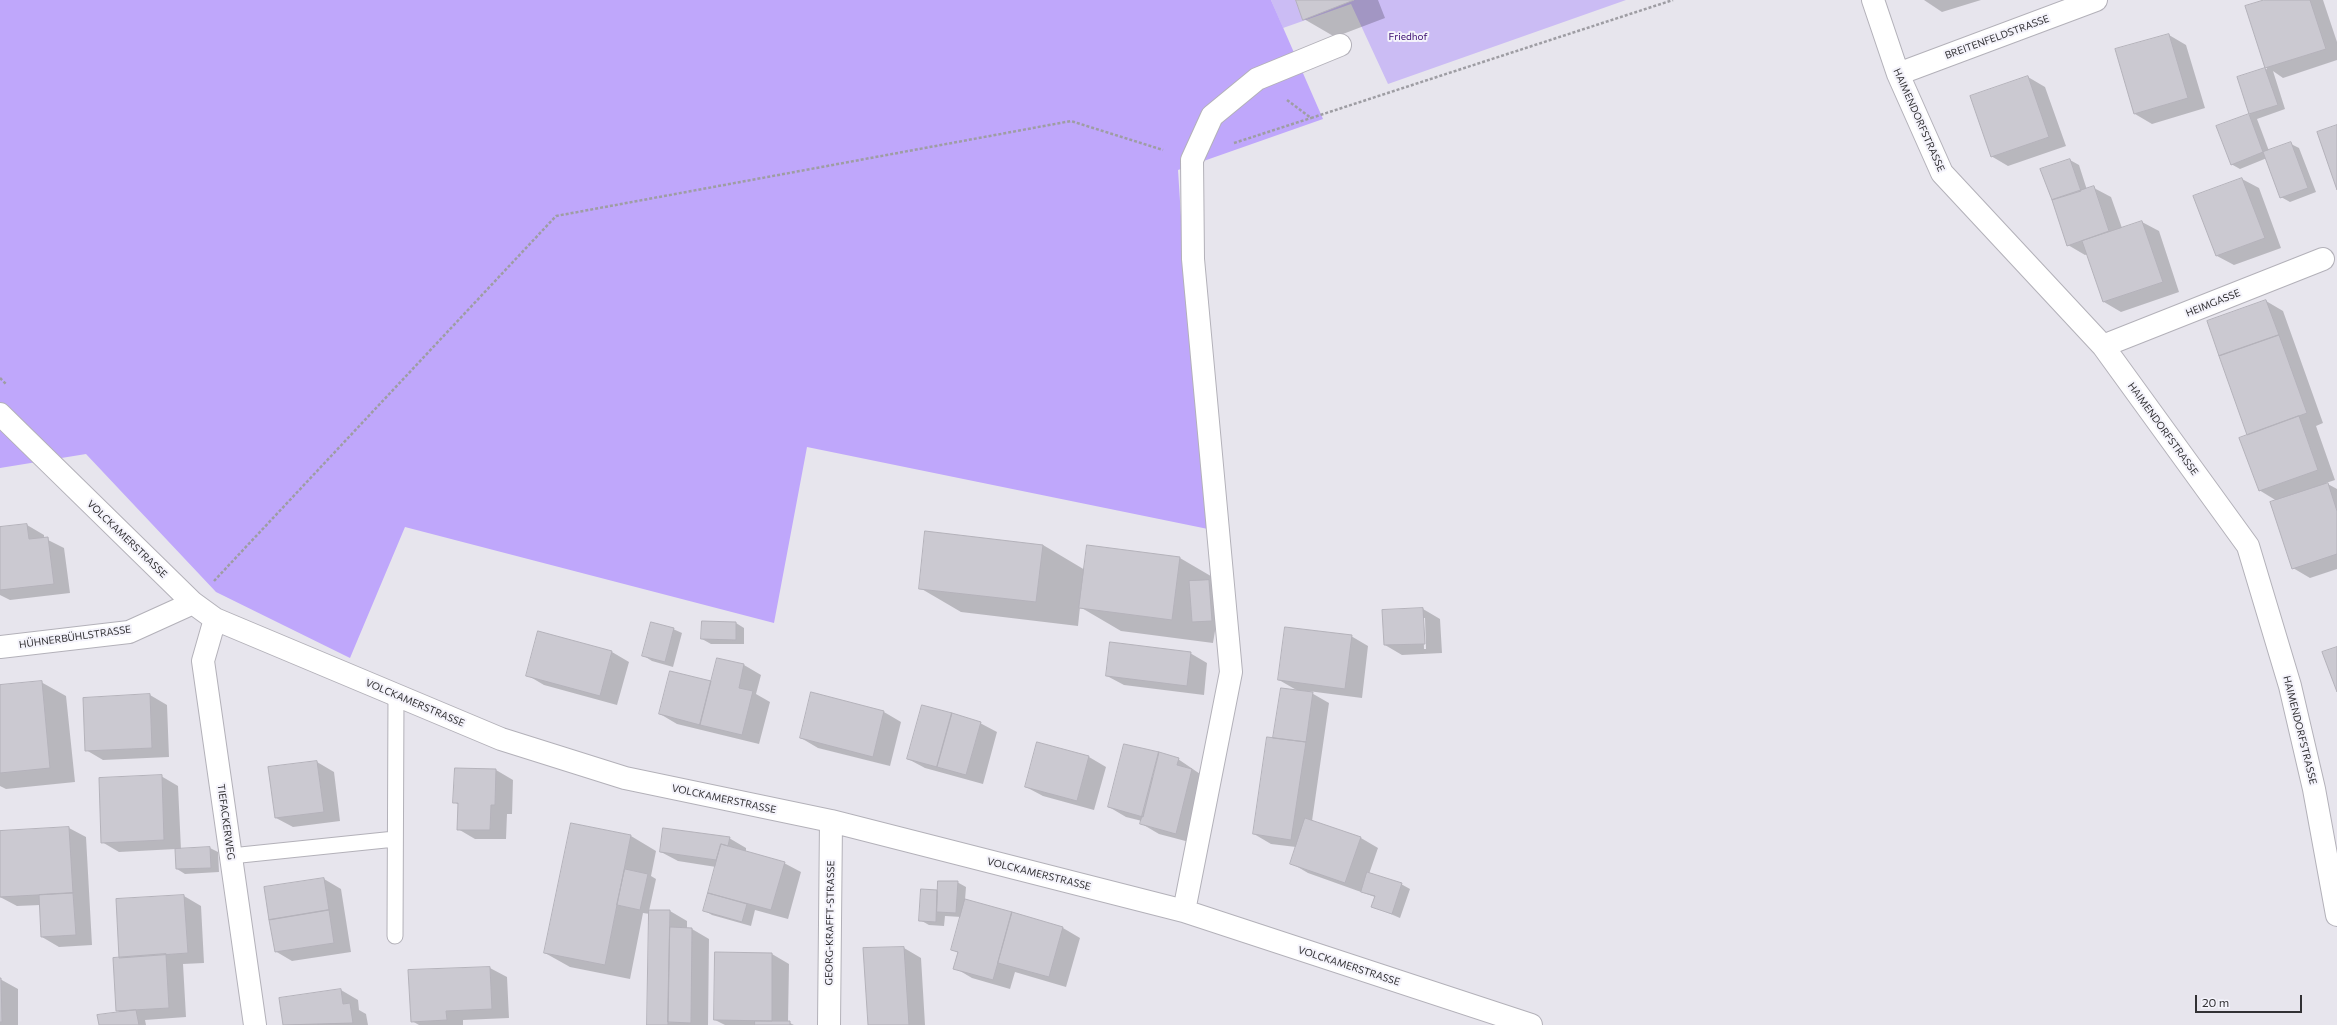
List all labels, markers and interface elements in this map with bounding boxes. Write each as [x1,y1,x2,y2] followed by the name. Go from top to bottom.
[1943,13,2051,61] street label: BREITENFELDSTRASSE
[1389,31,1427,43] park label: Friedhof
[1891,67,1947,173] street label: HAIMENDORFSTRASSE
[2184,287,2242,319] street label: HEIMGASSE
[2125,380,2201,478] street label: HAIMENDORFSTRASSE
[85,498,169,580] street label: VOLCKAMERSTRASSE
[18,623,132,651] street label: HÜHNERBÜHLSTRASSE
[2281,674,2319,786] street label: HAIMENDORFSTRASSE
[364,677,466,729] street label: VOLCKAMERSTRASSE
[671,782,777,816] street label: VOLCKAMERSTRASSE
[215,783,237,861] street label: TIEFACKERWEG
[986,855,1092,893] street label: VOLCKAMERSTRASSE
[823,861,837,985] street label: GEORG-KRAFFT-STRASSE
[1297,944,1401,988] street label: VOLCKAMERSTRASSE
[2197,987,2304,1013] scale bar
[2202,995,2229,1009] text: 20 m

